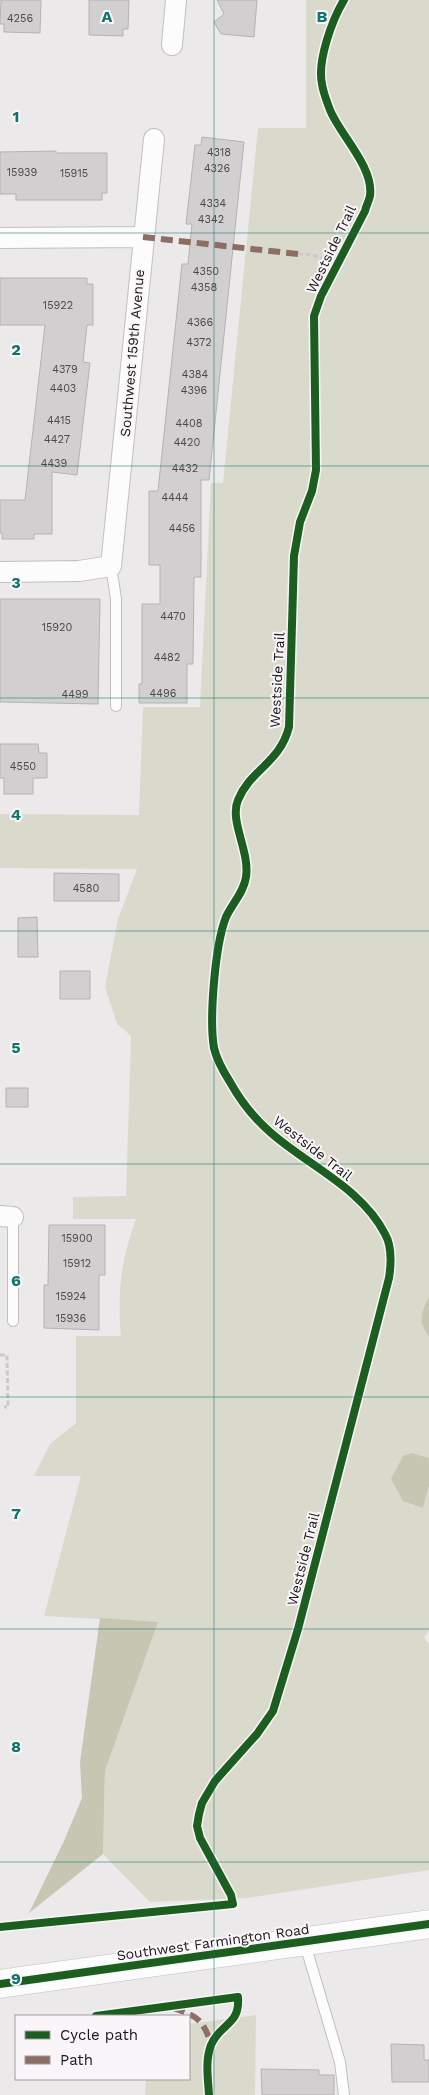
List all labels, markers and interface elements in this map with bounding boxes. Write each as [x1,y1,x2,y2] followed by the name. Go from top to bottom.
[102,7,113,26] text: A
[317,7,328,26] text: B
[7,12,33,25] house number: 4256
[13,107,19,126] text: 1
[207,146,231,159] house number: 4318
[204,162,230,175] house number: 4326
[7,166,37,179] house number: 15939
[60,167,88,180] house number: 15915
[200,197,226,210] house number: 4334
[303,202,359,295] street label: Westside Trail
[198,213,224,226] house number: 4342
[193,265,219,278] house number: 4350
[117,268,147,438] street label: Southwest 159th Avenue
[191,281,217,294] house number: 4358
[43,299,73,312] house number: 15922
[187,316,214,329] house number: 4366
[186,336,212,349] house number: 4372
[11,340,21,359] text: 2
[52,363,78,376] house number: 4379
[182,368,209,381] house number: 4384
[50,382,76,395] house number: 4403
[181,384,208,397] house number: 4396
[47,414,71,427] house number: 4415
[175,417,203,430] house number: 4408
[44,433,70,446] house number: 4427
[174,436,201,449] house number: 4420
[41,457,68,470] house number: 4439
[172,462,198,475] house number: 4432
[162,491,189,504] house number: 4444
[169,522,196,535] house number: 4456
[11,573,21,592] text: 3
[160,610,186,623] house number: 4470
[42,621,73,634] house number: 15920
[267,631,288,728] street label: Westside Trail
[154,651,180,664] house number: 4482
[150,687,177,700] house number: 4496
[61,688,89,701] house number: 4499
[10,760,36,773] house number: 4550
[11,805,21,824] text: 4
[73,882,100,895] house number: 4580
[11,1038,21,1057] text: 5
[270,1112,356,1184] street label: Westside Trail
[61,1232,93,1245] house number: 15900
[63,1257,91,1270] house number: 15912
[11,1271,21,1290] text: 6
[56,1290,86,1303] house number: 15924
[56,1312,86,1325] house number: 15936
[11,1504,21,1523] text: 7
[284,1510,322,1607] street label: Westside Trail
[11,1737,21,1756] text: 8
[116,1921,310,1963] street label: Southwest Farmington Road
[11,1969,21,1988] text: 9
[15,2015,190,2080] legend
[60,2026,138,2044] text: Cycle path
[60,2051,93,2069] text: Path

